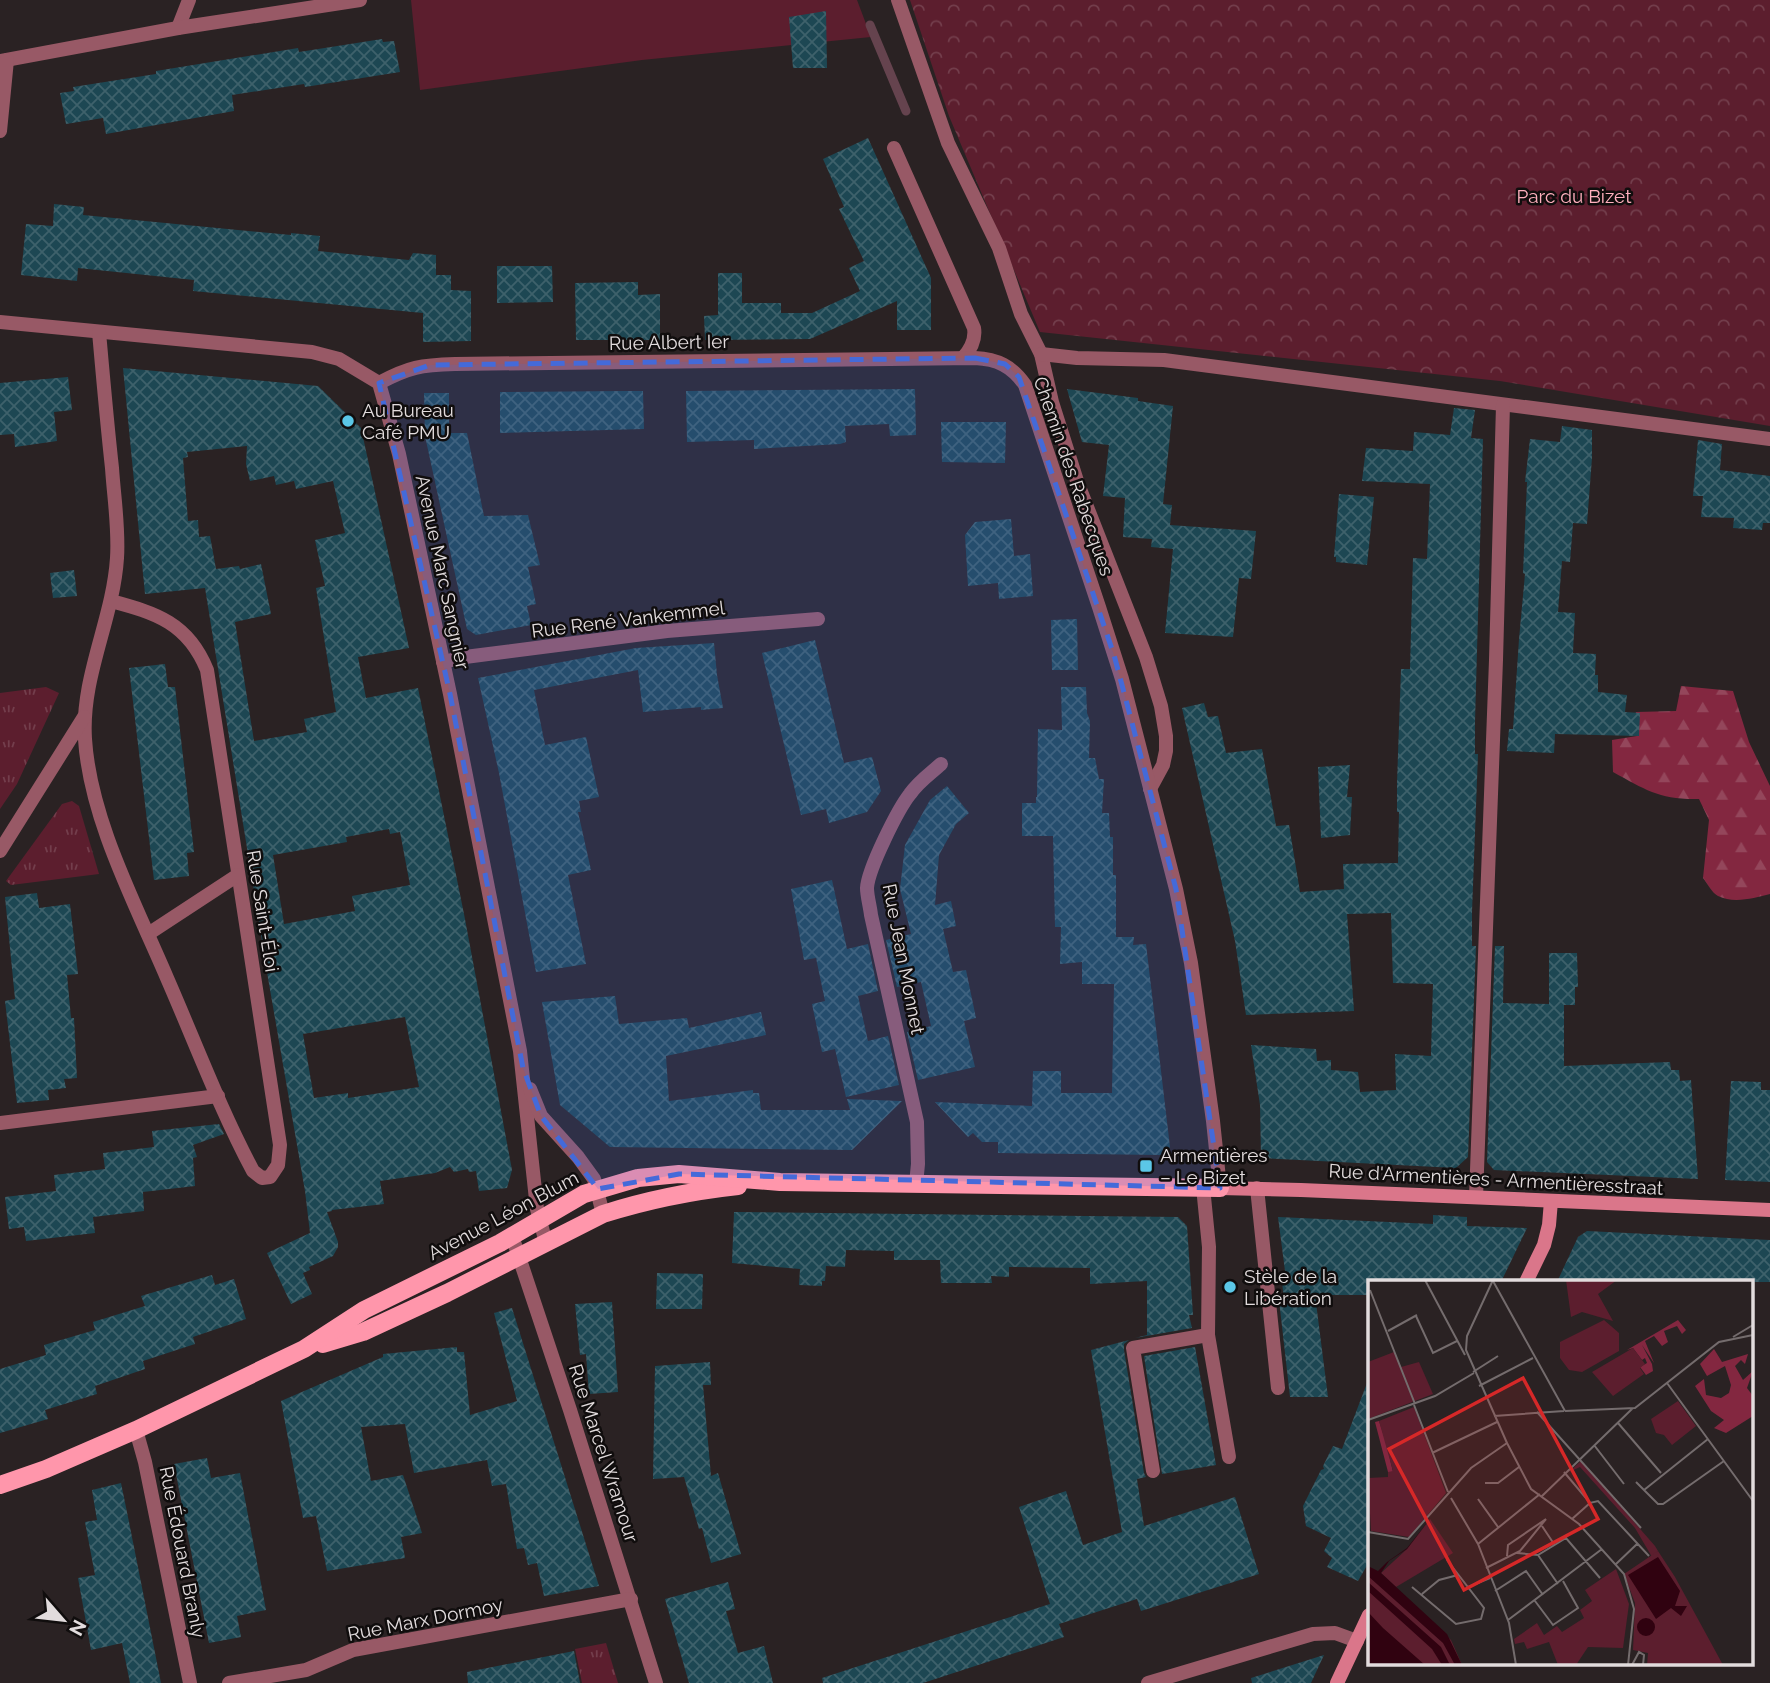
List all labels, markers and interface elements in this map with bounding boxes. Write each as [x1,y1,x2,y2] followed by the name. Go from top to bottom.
[1516,185,1632,207] park label: Parc du Bizet
[609,330,730,354] street label: Rue Albert Ier
[1030,374,1118,578] street label: Chemin des Rabecques
[362,399,454,443] place label: Au Bureau Café PMU
[340,413,356,429] marker: Au Bureau Café PMU
[412,473,474,671] street label: Avenue Marc Sangnier
[530,596,727,642] street label: Rue René Vankemmel
[243,848,283,974] street label: Rue Saint-Éloi
[879,882,929,1037] street label: Rue Jean Monnet
[1160,1144,1267,1188] place label: Armentières – Le Bizet
[1138,1158,1154,1174] marker: Armentières – Le Bizet
[1328,1159,1665,1199] street label: Rue d'Armentières - Armentièresstraat
[424,1166,582,1264] street label: Avenue Léon Blum
[1244,1265,1337,1309] place label: Stèle de la Libération
[1222,1279,1238,1295] marker: Stèle de la Libération
[1368,1280,1752,1666] inset map
[565,1361,643,1545] street label: Rue Marcel Wramour
[156,1464,210,1640] street label: Rue Édouard Branly
[28,1585,98,1655] north arrow
[345,1593,505,1645] street label: Rue Marx Dormoy
[65,1616,91,1640] text: N

